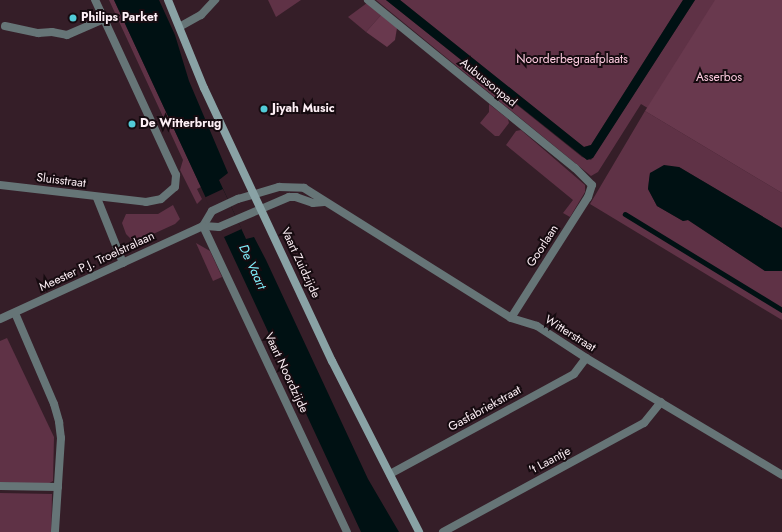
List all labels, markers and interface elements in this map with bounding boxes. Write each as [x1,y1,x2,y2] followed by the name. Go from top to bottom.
[81,11,158,25] place label: Philips Parket
[68,13,78,23] marker: Philips Parket
[516,53,628,67] park label: Noorderbegraafplaats
[457,56,519,110] street label: Aubussonpad
[696,71,742,85] park label: Asserbos
[272,102,335,116] place label: Jiyah Music
[259,104,269,114] marker: Jiyah Music
[140,117,221,131] place label: De Witterbrug
[127,119,137,129] marker: De Witterbrug
[35,171,87,191] street label: Sluisstraat
[524,222,562,270] street label: Goorlaan
[277,226,323,300] street label: Vaart Zuidzijde
[37,229,157,295] street label: Meester P.J. Troelstralaan
[235,242,269,292] water label: De Vaart
[542,313,598,355] street label: Witterstraat
[261,331,311,415] street label: Vaart Noordzijde
[446,383,524,435] street label: Gasfabriekstraat
[527,444,573,478] street label: 't Laantje

